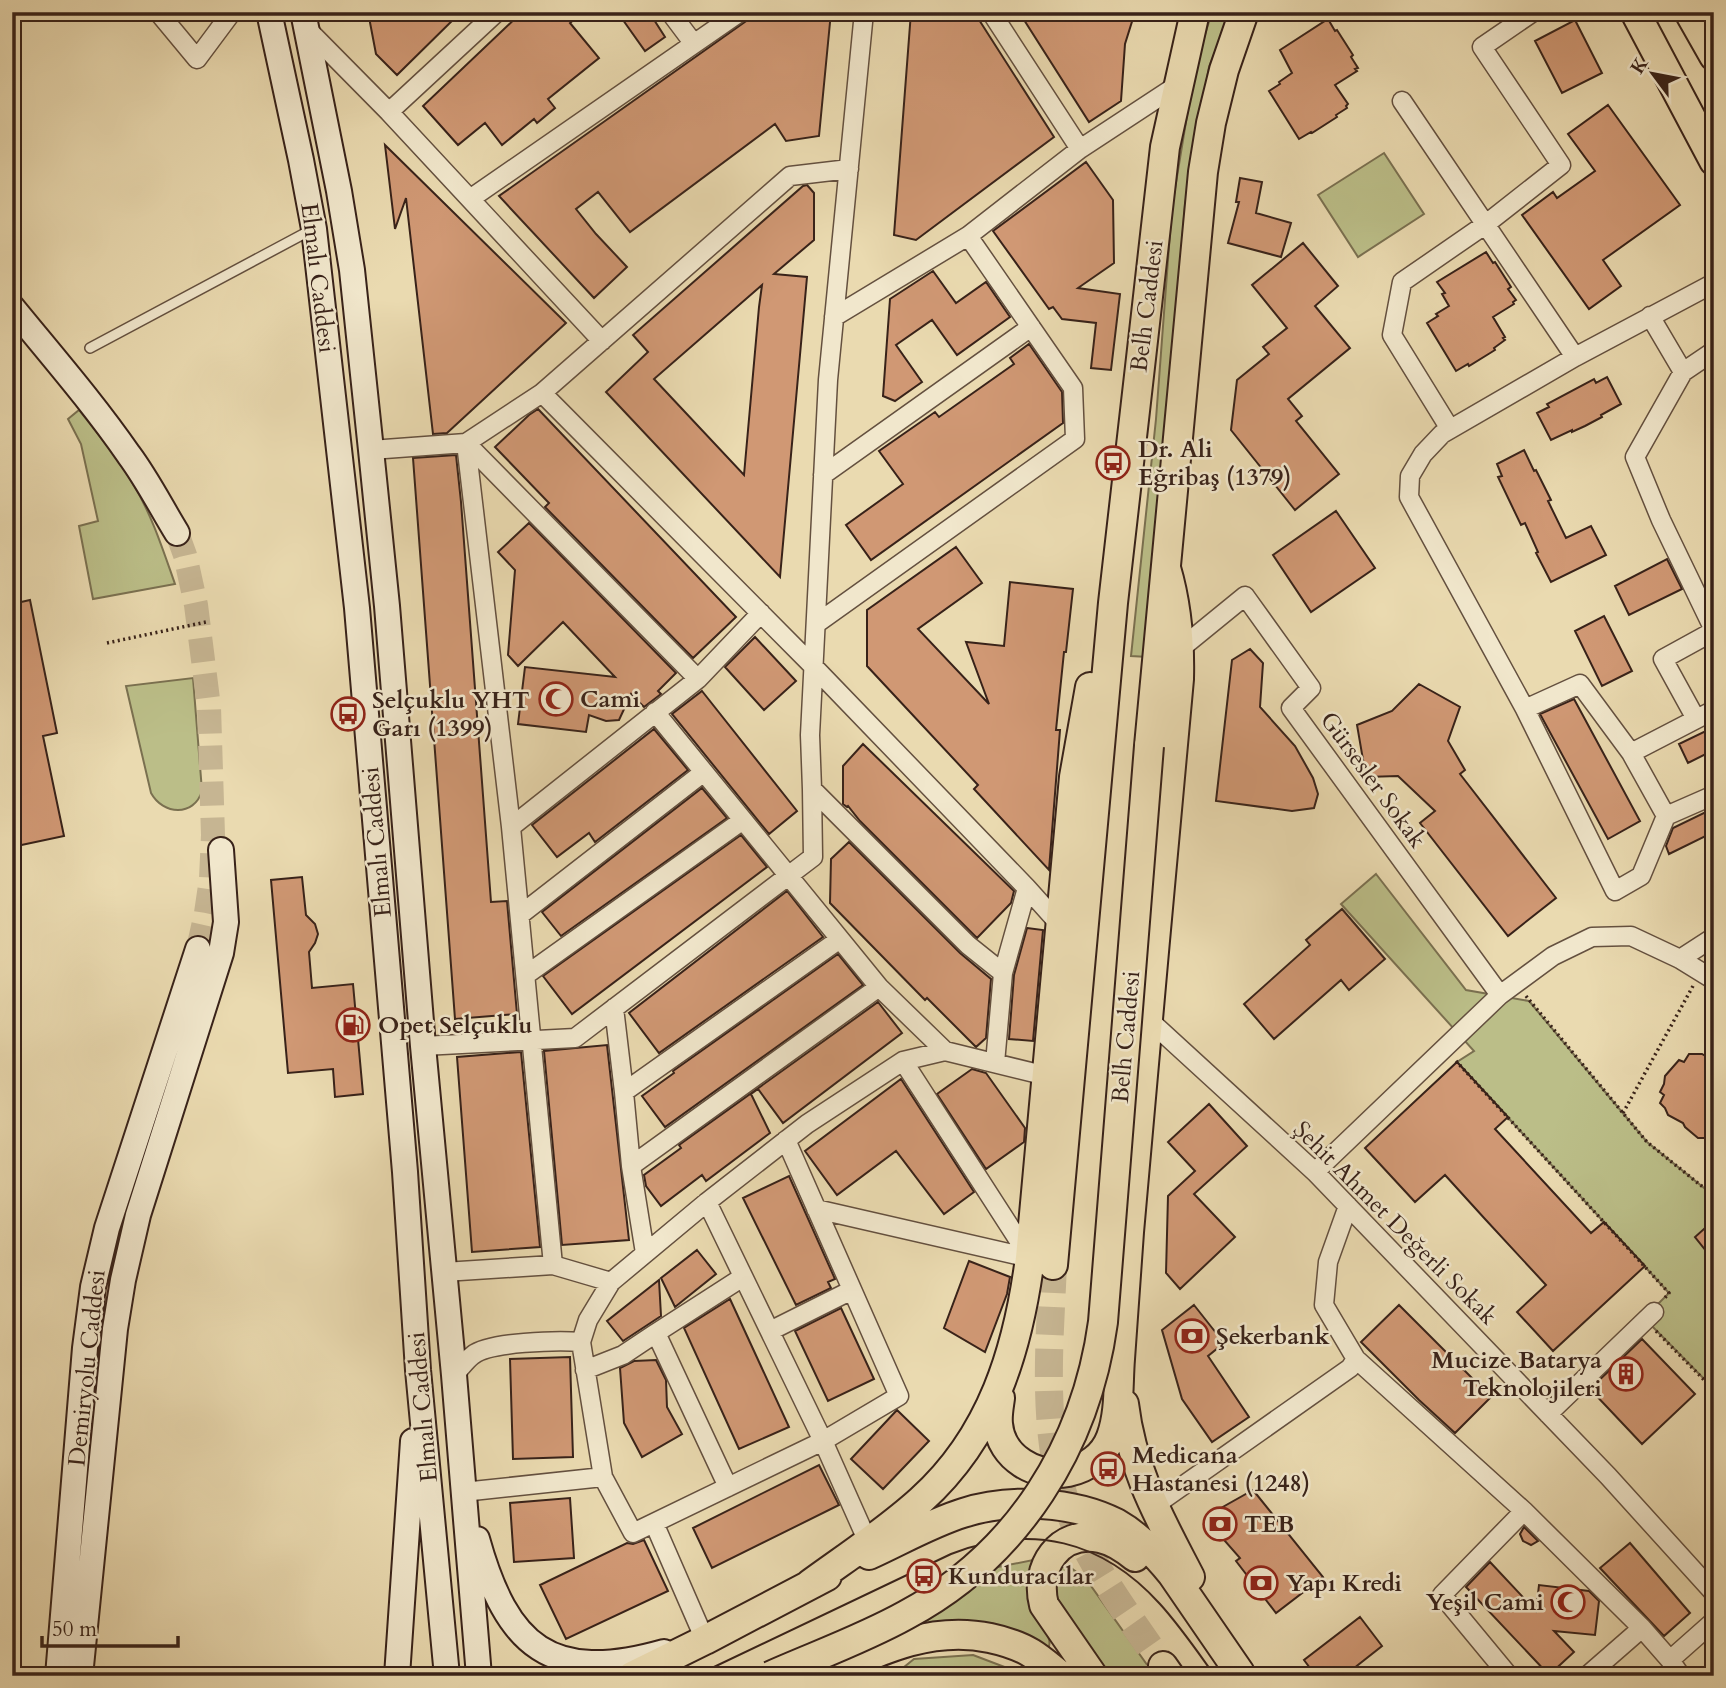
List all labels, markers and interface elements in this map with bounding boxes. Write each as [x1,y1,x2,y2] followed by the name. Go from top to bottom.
[1618,38,1688,108] north arrow
[1624,52,1655,79] text: K
[292,201,344,355] street label: Elmalı Caddesi
[1123,238,1172,374] street label: Belh Caddesi
[1138,433,1291,494] place label: Dr. Ali Eğribaş (1379)
[1094,444,1132,482] bus stop icon: Dr. Ali Eğribaş (1379)
[537,680,575,718] mosque icon: Cami
[580,683,641,716] place label: Cami
[372,684,530,745] place label: Selçuklu YHT Garı (1399)
[329,695,367,733] bus stop icon: Selçuklu YHT Garı (1399)
[1312,705,1434,855] street label: Gürsesler Sokak
[354,765,400,919] street label: Elmalı Caddesi
[1104,969,1148,1105] street label: Belh Caddesi
[334,1006,372,1044] fuel station icon: Opet Selçuklu
[378,1009,532,1042] place label: Opet Selçuklu
[1286,1114,1504,1332] street label: Şehit Ahmet Değerli Sokak
[60,1268,114,1468] street label: Demiryolu Caddesi
[1173,1317,1211,1355] bank icon: Şekerbank
[1216,1320,1330,1353] place label: Şekerbank
[400,1330,446,1484] street label: Elmalı Caddesi
[1431,1344,1602,1405] place label: Mucize Batarya Teknolojileri
[1607,1355,1645,1393] building icon: Mucize Batarya Teknolojileri
[1132,1439,1310,1500] place label: Medicana Hastanesi (1248)
[1089,1450,1127,1488] bus stop icon: Medicana Hastanesi (1248)
[1201,1505,1239,1543] bank icon: TEB
[1244,1508,1294,1541] place label: TEB
[905,1557,943,1595] bus stop icon: Kunduracılar
[948,1560,1094,1593] place label: Kunduracılar
[1242,1564,1280,1602] bank icon: Yapı Kredi
[1286,1567,1402,1600] place label: Yapı Kredi
[1549,1583,1587,1621] mosque icon: Yeşil Cami
[1426,1586,1544,1619] place label: Yeşil Cami
[42,1604,178,1648] scale bar
[52,1615,97,1644] text: 50 m

